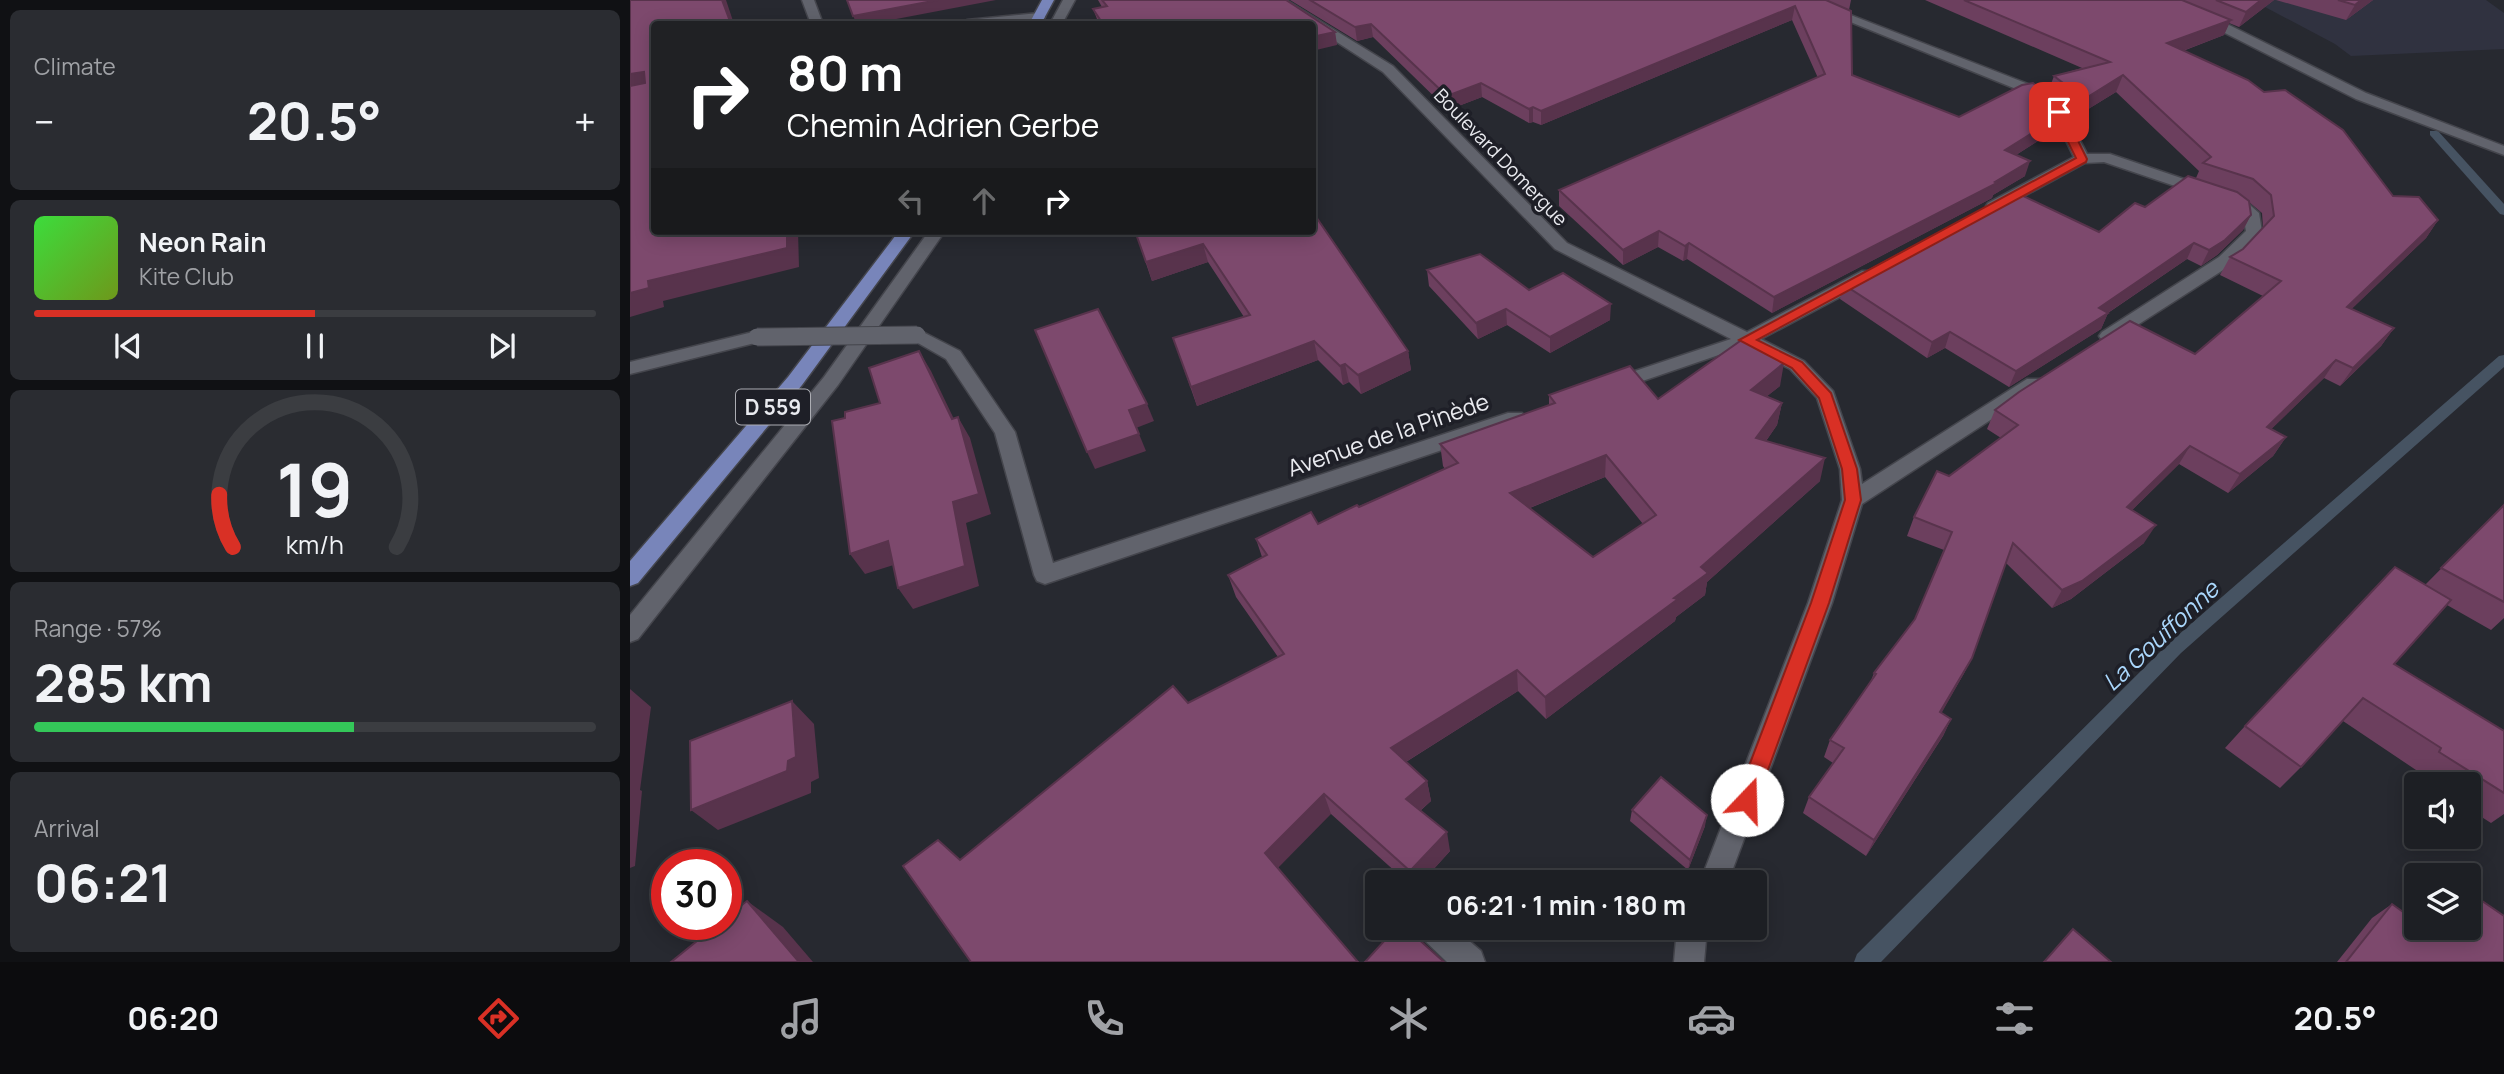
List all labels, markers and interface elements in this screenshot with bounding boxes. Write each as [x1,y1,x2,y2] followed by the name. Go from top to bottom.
[787,39,903,106] text: 80 m
[672,49,763,140] icon: right
[34,50,116,82] text: Climate
[2029,82,2089,142] pin
[1428,83,1574,231] street label: Boulevard Domergue
[247,85,382,156] text: 20.5°
[2040,93,2078,131] icon: arrive
[34,95,55,147] text: −
[574,95,596,147] text: +
[787,103,1099,147] text: Chemin Adrien Gerbe
[892,182,930,220] icon: left
[965,182,1003,220] icon: ahead
[1038,182,1076,220] icon: right
[139,224,267,260] text: Neon Rain
[139,260,234,292] text: Kite Club
[109,327,147,365] icon: previous
[296,327,334,365] icon: pause
[483,327,521,365] icon: next
[1283,384,1493,484] street label: Avenue de la Pinède
[736,390,810,424] road number: D 559
[276,439,354,539] text: 19
[286,527,344,562] text: km/h
[2095,571,2227,697] water label: La Gouffonne
[34,612,162,644] text: Range · 57%
[34,647,212,718] text: 285 km
[1710,763,1784,837] position arrow
[2404,772,2481,940] map controls
[2404,772,2481,849] button: sound
[34,812,100,844] text: Arrival
[34,847,172,918] text: 06:21
[651,849,742,940] speed limit sign: 30
[2404,863,2481,940] button: layers
[1446,887,1686,923] text: 06:21 · 1 min · 180 m
[474,994,523,1043] icon: directions
[777,994,826,1043] icon: music
[1080,994,1129,1043] icon: phone
[1384,994,1433,1043] icon: climate
[1687,994,1736,1043] icon: car
[1990,994,2039,1043] icon: filters
[127,996,219,1040] text: 06:20
[2294,996,2377,1040] text: 20.5°

